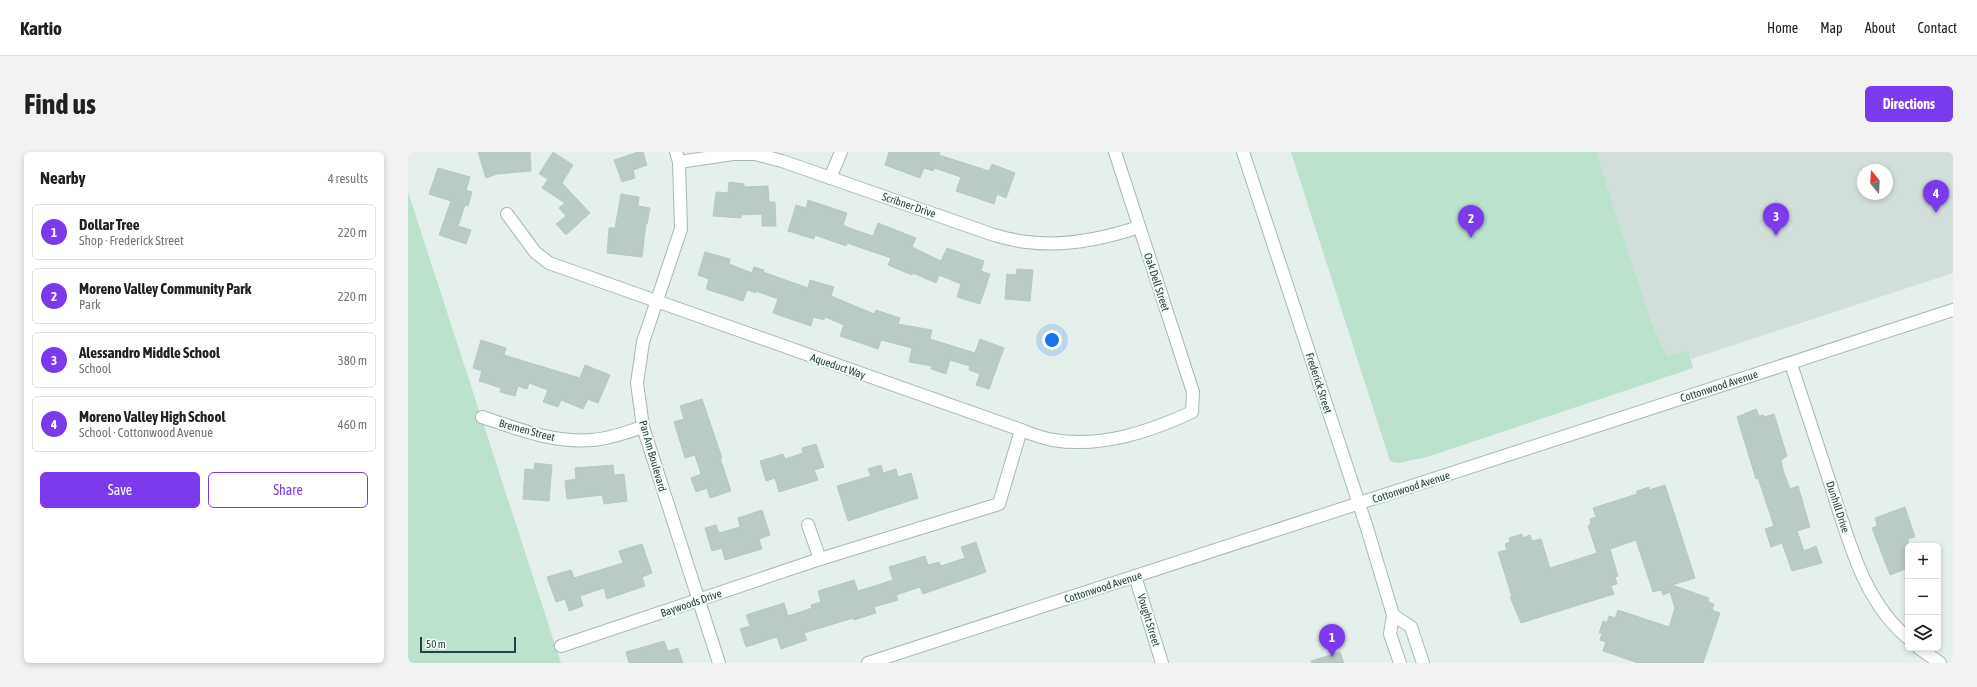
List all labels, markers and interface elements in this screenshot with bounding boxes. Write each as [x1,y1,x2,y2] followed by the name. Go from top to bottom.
[20,17,62,39] text: Kartio
[1767,20,1798,36] text: Home
[1820,20,1843,36] text: Map
[1865,20,1896,36] text: About
[1918,20,1957,36] text: Contact
[1865,86,1953,122] button: Directions
[24,88,96,120] text: Find us
[1857,164,1893,200] north arrow
[40,168,86,188] text: Nearby
[328,171,368,186] text: 4 results
[1923,180,1949,213] pin: 4
[881,190,937,220] street label: Scribner Drive
[1763,203,1789,236] pin: 3
[1458,205,1484,238] pin: 2
[79,216,140,233] text: Dollar Tree
[51,225,57,240] text: 1
[338,225,367,240] text: 220 m
[79,233,184,248] text: Shop · Frederick Street
[1142,251,1172,313] street label: Oak Dell Street
[79,280,251,297] text: Moreno Valley Community Park
[51,289,57,304] text: 2
[338,289,367,304] text: 220 m
[79,297,101,312] text: Park
[1042,330,1062,350] your location
[79,344,220,361] text: Alessandro Middle School
[809,351,868,381] street label: Aqueduct Way
[1304,351,1334,415] street label: Frederick Street
[51,353,57,368] text: 3
[338,353,367,368] text: 380 m
[79,361,111,376] text: School
[1679,368,1759,404] street label: Cottonwood Avenue
[79,408,225,425] text: Moreno Valley High School
[51,417,57,432] text: 4
[338,417,367,432] text: 460 m
[498,417,556,443] street label: Bremen Street
[637,419,669,493] street label: Pan Am Boulevard
[79,425,213,440] text: School · Cottonwood Avenue
[1371,469,1451,505] street label: Cottonwood Avenue
[40,472,200,508] button: Save
[208,472,368,508] button: Share
[1824,480,1852,534] street label: Dunhill Drive
[1905,543,1941,651] map controls
[1905,543,1941,579] button: +
[1063,569,1143,605] street label: Cottonwood Avenue
[1905,579,1941,615] button: −
[659,587,723,619] street label: Baywoods Drive
[1135,592,1163,648] street label: Vought Street
[1905,615,1941,651] button: layers
[1319,624,1345,657] pin: 1
[420,635,516,654] scale bar
[426,638,446,650] text: 50 m

